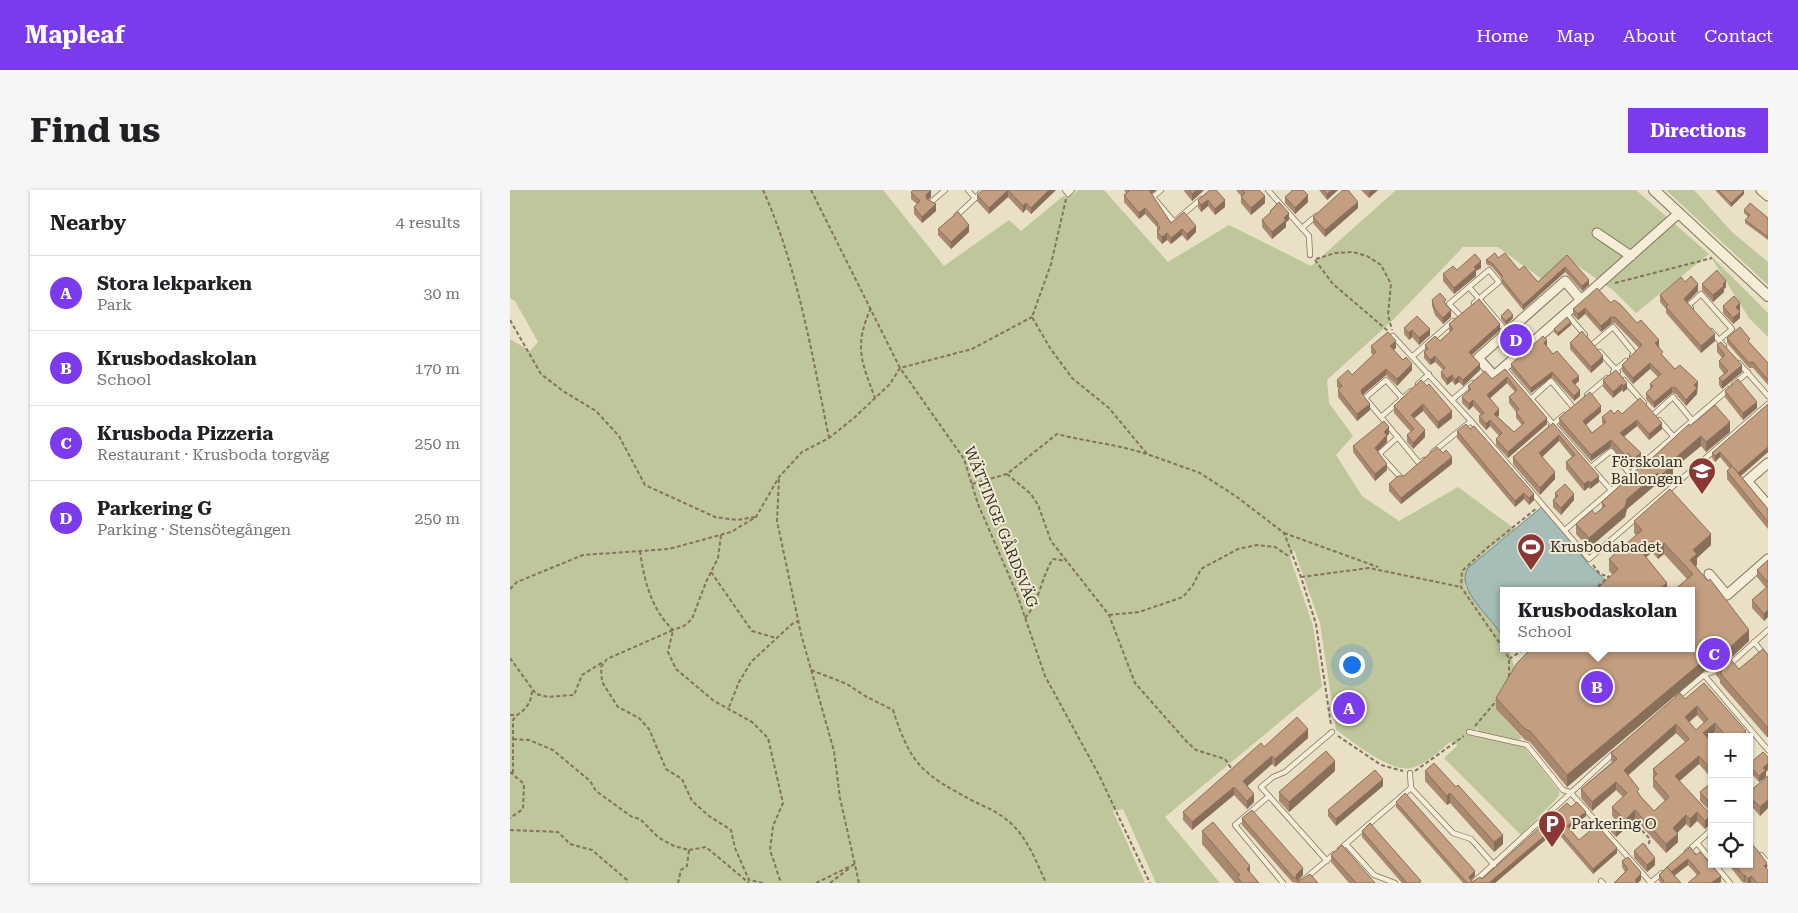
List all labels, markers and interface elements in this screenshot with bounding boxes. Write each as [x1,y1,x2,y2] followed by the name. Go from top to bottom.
[25,21,125,49] text: Mapleaf
[1476,25,1528,46] text: Home
[1556,25,1595,46] text: Map
[1623,25,1676,46] text: About
[1704,25,1773,46] text: Contact
[1628,108,1768,153] button: Directions
[30,110,160,151] text: Find us
[50,211,126,235] text: Nearby
[396,213,460,232] text: 4 results
[97,272,252,295] text: Stora lekparken
[60,284,72,303] text: A
[423,284,460,303] text: 30 m
[97,295,132,314] text: Park
[1500,321,1532,359] pin: D
[97,347,257,370] text: Krusbodaskolan
[60,359,72,378] text: B
[414,359,460,378] text: 170 m
[97,370,151,389] text: School
[97,422,273,445] text: Krusboda Pizzeria
[60,434,72,453] text: C
[414,434,460,453] text: 250 m
[960,443,1043,611] street label: WÄTTINGE GÅRDSVÄG
[97,445,329,464] text: Restaurant · Krusboda torgväg
[1611,453,1683,488] place label: Förskolan Ballongen
[1687,456,1717,495] school or university icon: Förskolan Ballongen
[97,497,212,520] text: Parkering G
[60,509,72,528] text: D
[414,509,460,528] text: 250 m
[97,520,291,539] text: Parking · Stensötegången
[1516,532,1546,571] sports icon: Krusbodabadet
[1550,538,1662,556] place label: Krusbodabadet
[1500,587,1695,652] popup
[1518,599,1677,622] text: Krusbodaskolan
[1518,622,1572,641] text: School
[1698,635,1730,673] pin: C
[1339,652,1365,678] your location
[1581,668,1613,706] pin: B
[1333,689,1365,727] pin: A
[1708,733,1753,868] map controls
[1708,733,1753,778] button: +
[1708,778,1753,823] button: −
[1537,809,1567,848] parking icon: Parkering O
[1571,815,1657,833] place label: Parkering O
[1708,823,1753,868] button: locate

